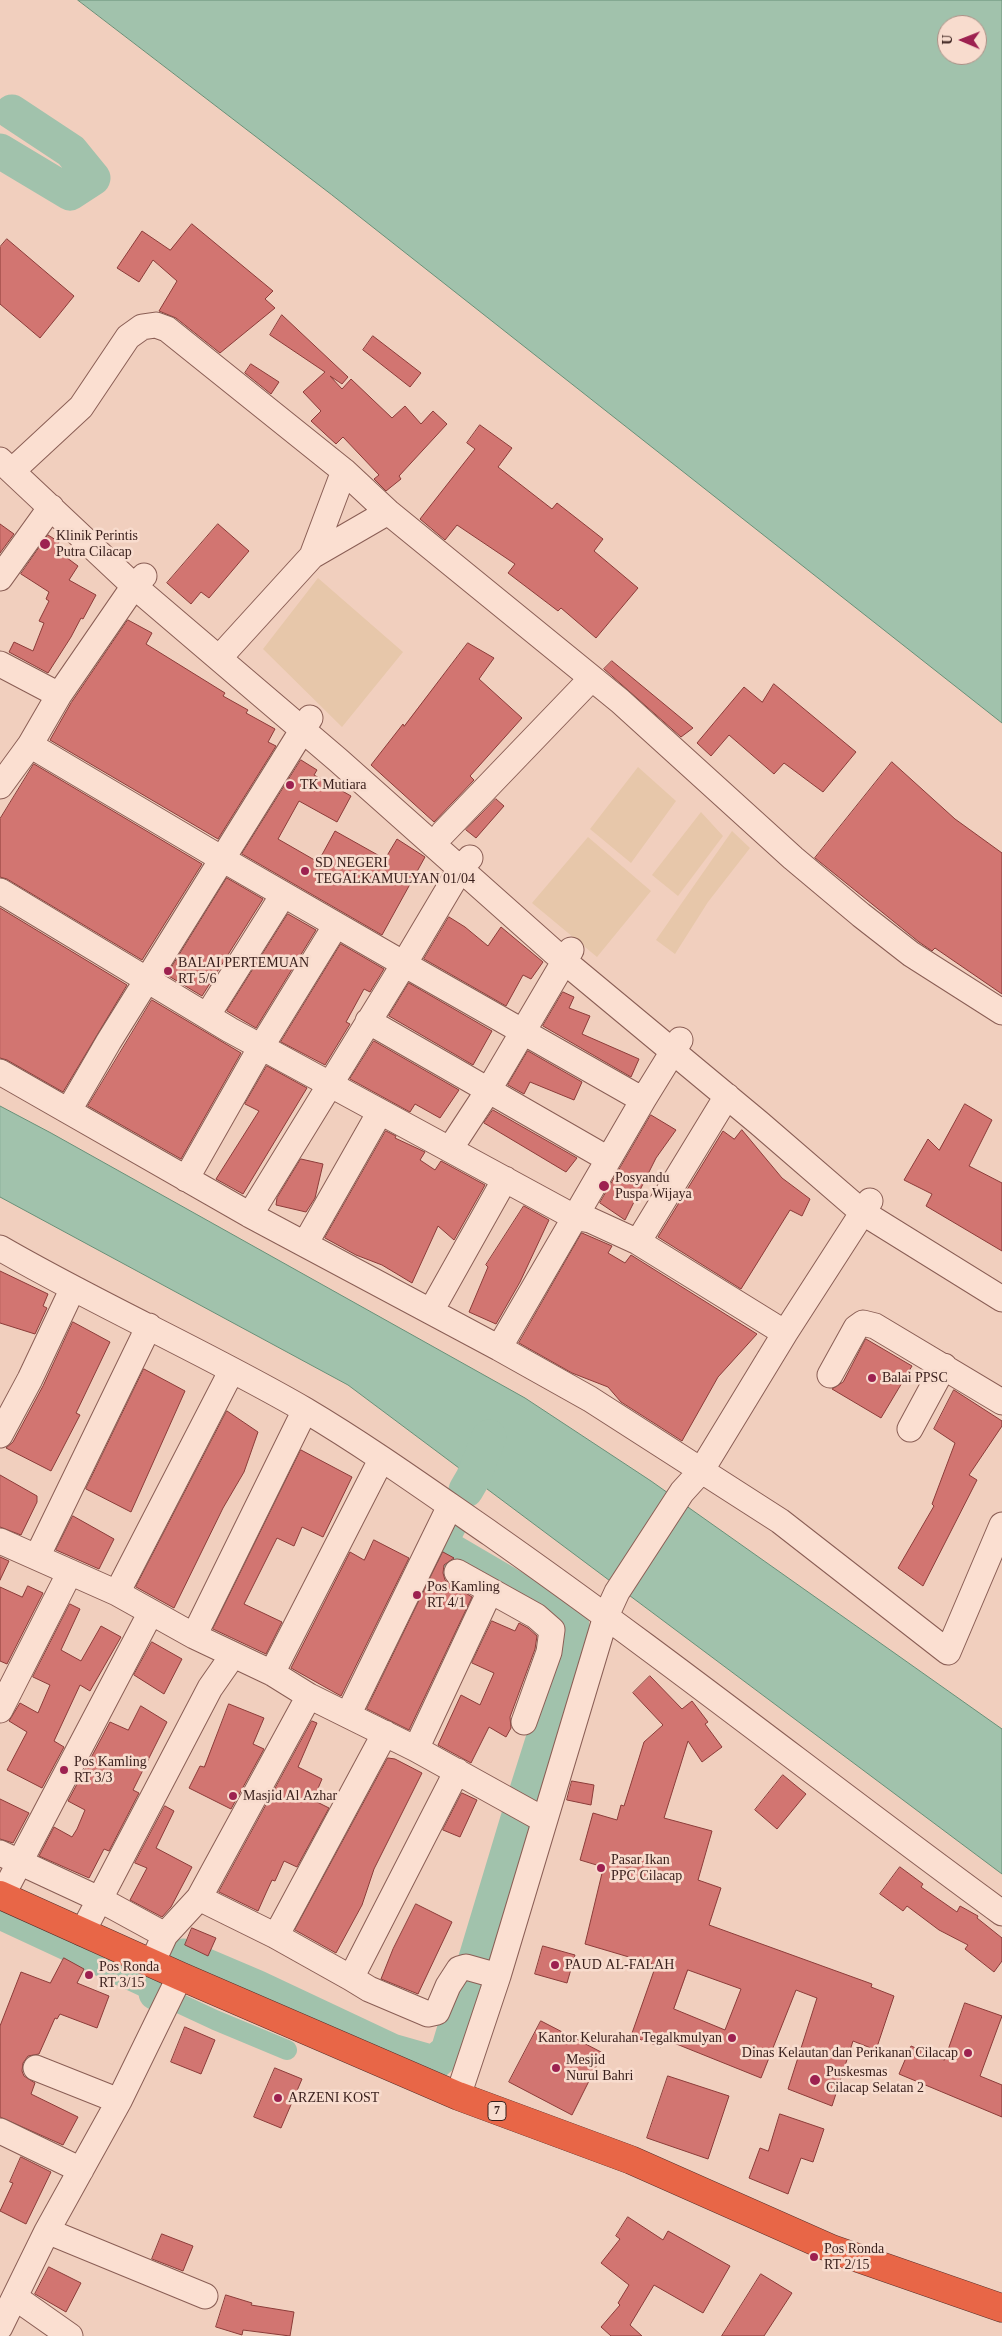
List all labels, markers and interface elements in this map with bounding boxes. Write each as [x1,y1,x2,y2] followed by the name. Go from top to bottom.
[937,15,987,65] north arrow
[940,35,955,45] text: U
[56,528,138,560] place label: Klinik Perintis Putra Cilacap
[38,537,52,551] marker: Klinik Perintis Putra Cilacap
[300,777,366,793] place label: TK Mutiara
[284,779,296,791] marker: TK Mutiara
[315,855,475,888] place label: SD NEGERI TEGALKAMULYAN 01/04
[299,865,311,877] marker: SD NEGERI TEGALKAMULYAN 01/04
[178,955,309,988] place label: BALAI PERTEMUAN RT 5/6
[162,965,174,977] marker: BALAI PERTEMUAN RT 5/6
[615,1170,692,1202] place label: Posyandu Puspa Wijaya
[597,1179,611,1193] marker: Posyandu Puspa Wijaya
[882,1370,948,1386] place label: Balai PPSC
[866,1372,878,1384] marker: Balai PPSC
[427,1579,500,1611] place label: Pos Kamling RT 4/1
[411,1589,423,1601] marker: Pos Kamling RT 4/1
[74,1754,147,1786] place label: Pos Kamling RT 3/3
[58,1764,70,1776] marker: Pos Kamling RT 3/3
[243,1788,337,1804] place label: Masjid Al Azhar
[227,1790,239,1802] marker: Masjid Al Azhar
[611,1852,682,1884] place label: Pasar Ikan PPC Cilacap
[595,1862,607,1874] marker: Pasar Ikan PPC Cilacap
[565,1957,674,1973] place label: PAUD AL-FALAH
[99,1959,159,1991] place label: Pos Ronda RT 3/15
[549,1959,561,1971] marker: PAUD AL-FALAH
[83,1969,95,1981] marker: Pos Ronda RT 3/15
[538,2030,722,2046] place label: Kantor Kelurahan Tegalkmulyan
[726,2032,738,2044] marker: Kantor Kelurahan Tegalkmulyan
[742,2045,958,2061] place label: Dinas Kelautan dan Perikanan Cilacap
[962,2047,974,2059] marker: Dinas Kelautan dan Perikanan Cilacap
[566,2052,633,2084] place label: Mesjid Nurul Bahri
[550,2062,562,2074] marker: Mesjid Nurul Bahri
[826,2064,924,2096] place label: Puskesmas Cilacap Selatan 2
[808,2073,822,2087] marker: Puskesmas Cilacap Selatan 2
[288,2090,379,2106] place label: ARZENI KOST
[272,2092,284,2104] marker: ARZENI KOST
[488,2102,506,2120] road number: 7
[824,2241,884,2274] place label: Pos Ronda RT 2/15
[808,2251,820,2263] marker: Pos Ronda RT 2/15

